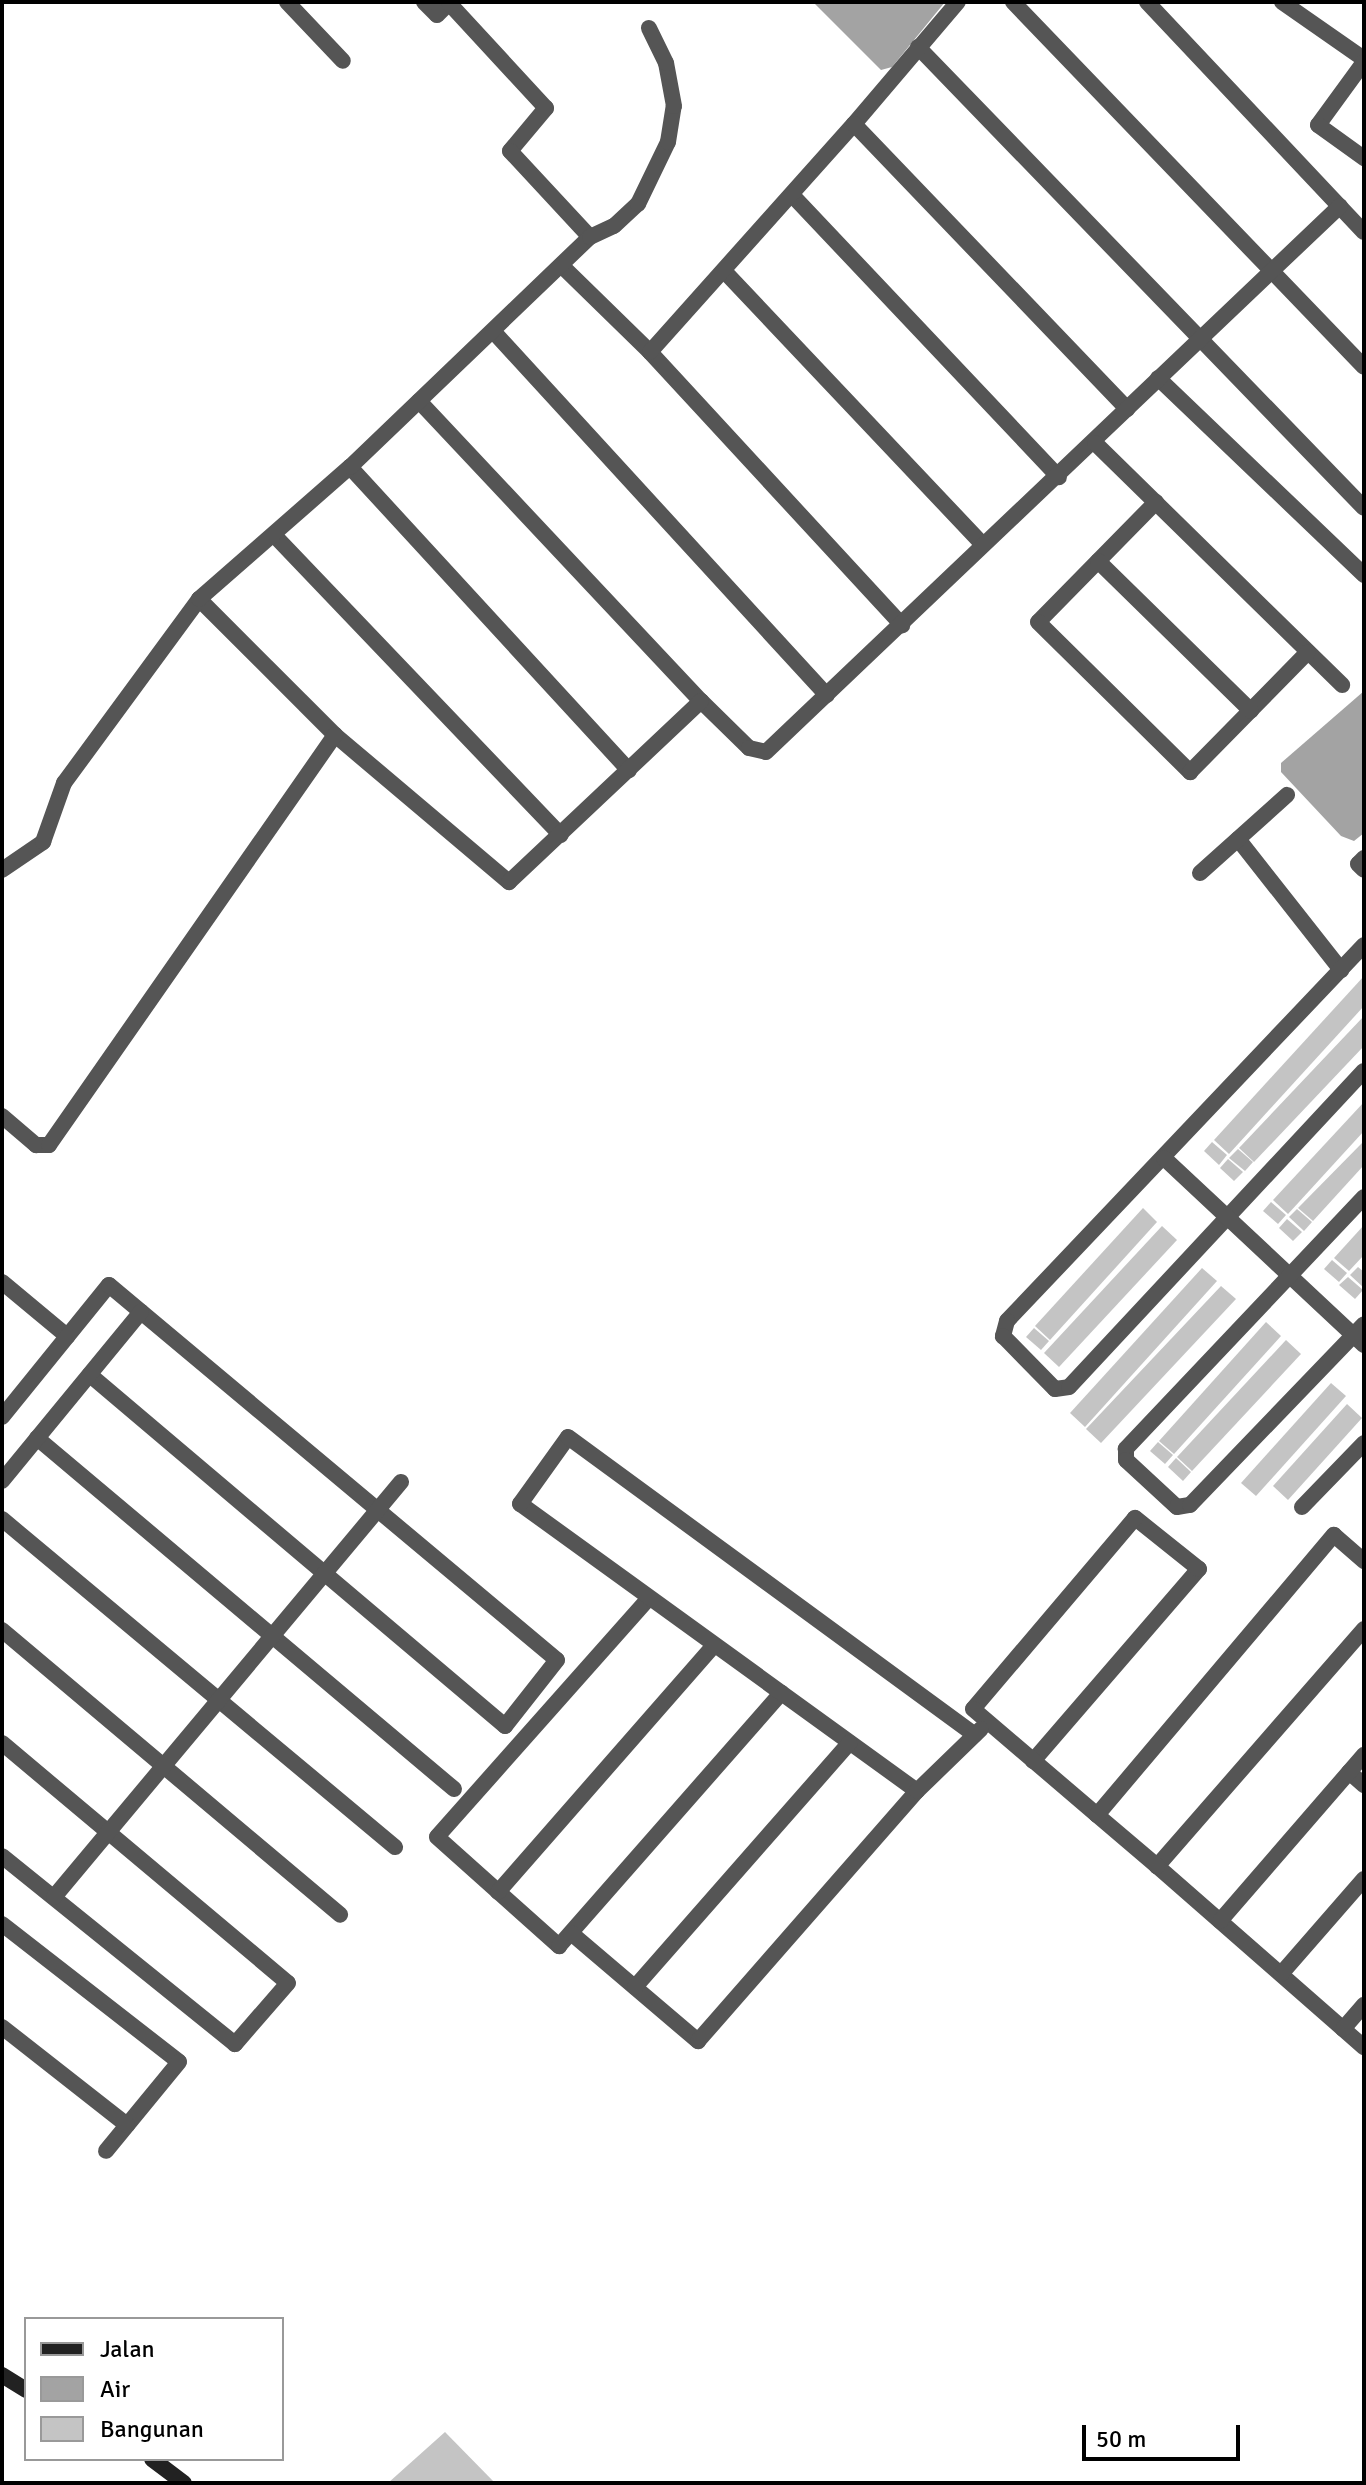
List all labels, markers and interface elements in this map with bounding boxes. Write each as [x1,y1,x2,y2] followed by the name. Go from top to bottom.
[24,2317,284,2461] legend
[100,2334,155,2364] text: Jalan
[100,2374,130,2404] text: Air
[1086,2409,1244,2459] scale bar
[100,2414,204,2444] text: Bangunan
[1096,2424,1146,2454] text: 50 m

